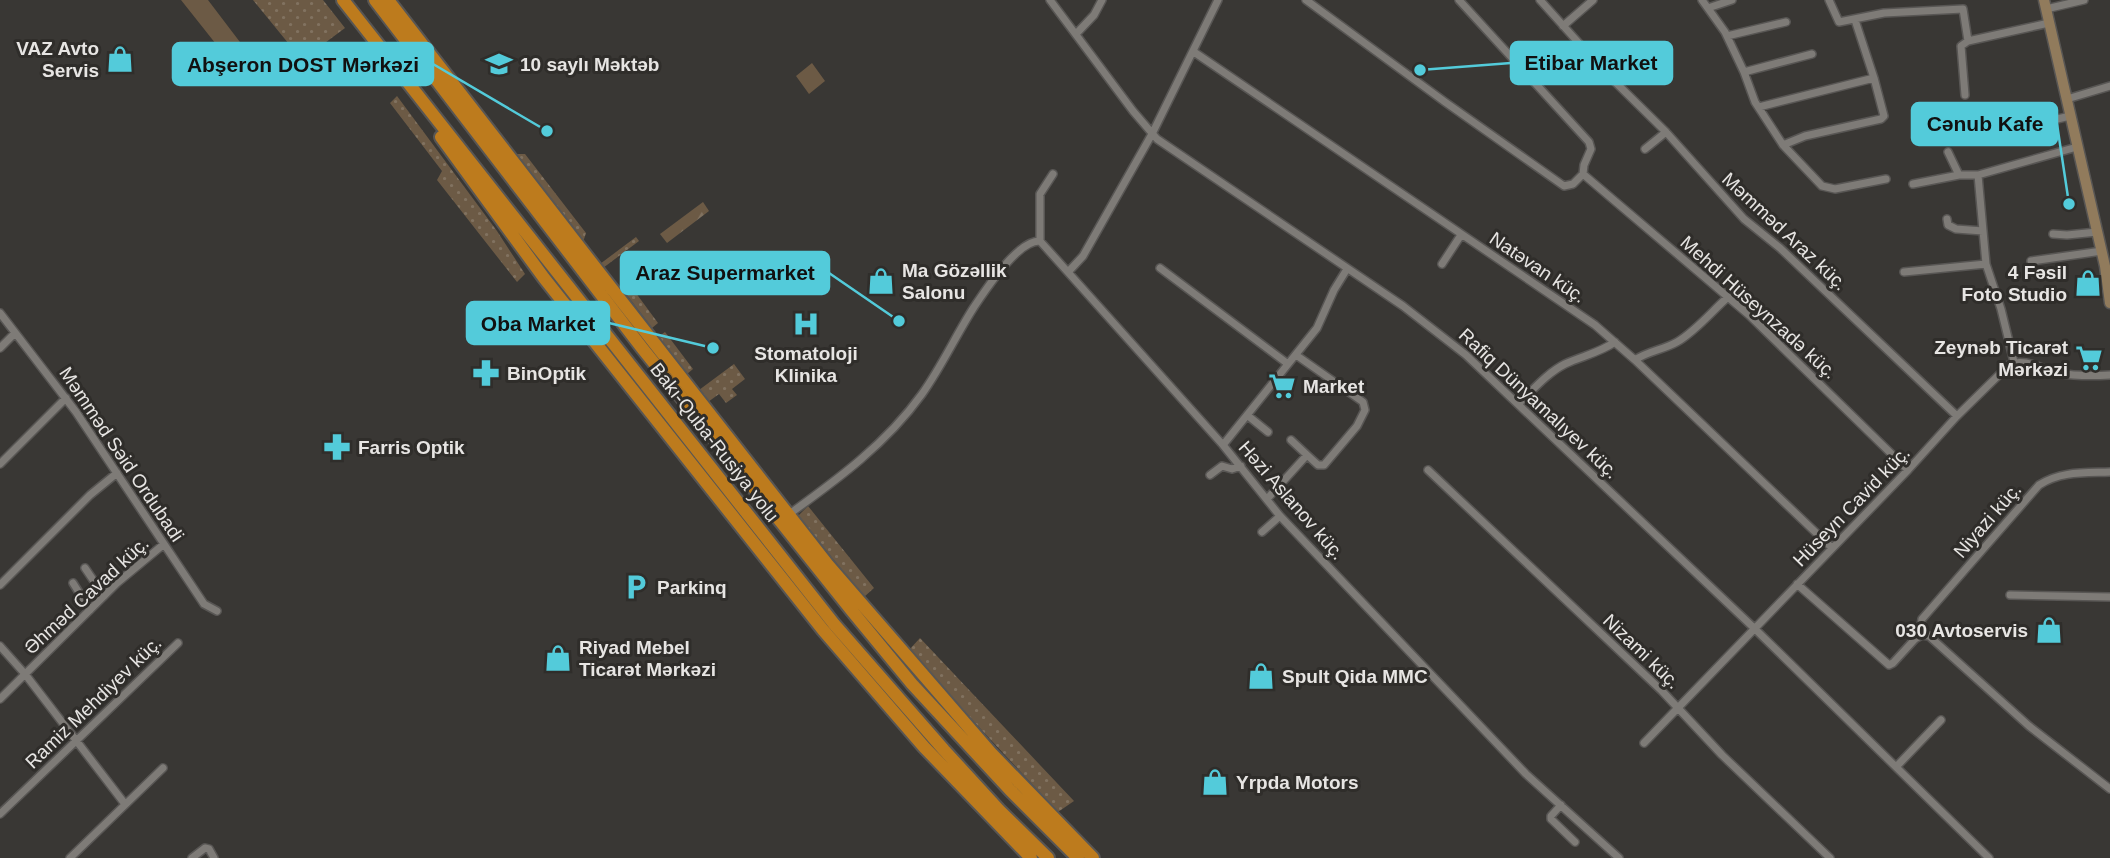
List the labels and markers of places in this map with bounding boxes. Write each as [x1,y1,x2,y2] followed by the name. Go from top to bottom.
[16,38,99,81] place label: VAZ Avto Servis
[1511,42,1672,84] callout: Etibar Market
[173,43,433,85] callout: Abşeron DOST Mərkəzi
[105,44,135,74] shop icon: VAZ Avto Servis
[484,49,514,79] school or university icon: 10 saylı Məktəb
[520,54,659,75] place label: 10 saylı Məktəb
[1912,103,2057,145] callout: Cənub Kafe
[621,252,829,294] callout: Araz Supermarket
[902,260,1007,303] place label: Ma Gözəllik Salonu
[1961,262,2067,305] place label: 4 Fəsil Foto Studio
[866,266,896,296] shop icon: Ma Gözəllik Salonu
[2073,268,2103,298] shop icon: 4 Fəsil Foto Studio
[467,302,609,344] callout: Oba Market
[791,309,821,339] hospital icon: Stomatoloji Klinika
[1934,337,2069,380] place label: Zeynəb Ticarət Mərkəzi
[754,343,858,386] place label: Stomatoloji Klinika
[2074,343,2104,373] supermarket icon: Zeynəb Ticarət Mərkəzi
[471,358,501,388] pharmacy icon: BinOptik
[507,363,587,384] place label: BinOptik
[1267,371,1297,401] supermarket icon: Market
[1303,376,1365,397] place label: Market
[322,432,352,462] pharmacy icon: Farris Optik
[358,437,465,458] place label: Farris Optik
[621,572,651,602] parking icon: Parkinq
[657,577,727,598] place label: Parkinq
[2034,615,2064,645] shop icon: 030 Avtoservis
[1895,620,2028,641] place label: 030 Avtoservis
[579,637,716,680] place label: Riyad Mebel Ticarət Mərkəzi
[543,643,573,673] shop icon: Riyad Mebel Ticarət Mərkəzi
[1246,661,1276,691] shop icon: Spult Qida MMC
[1282,666,1428,687] place label: Spult Qida MMC
[1200,767,1230,797] shop icon: Yrpda Motors
[1236,772,1358,793] place label: Yrpda Motors

